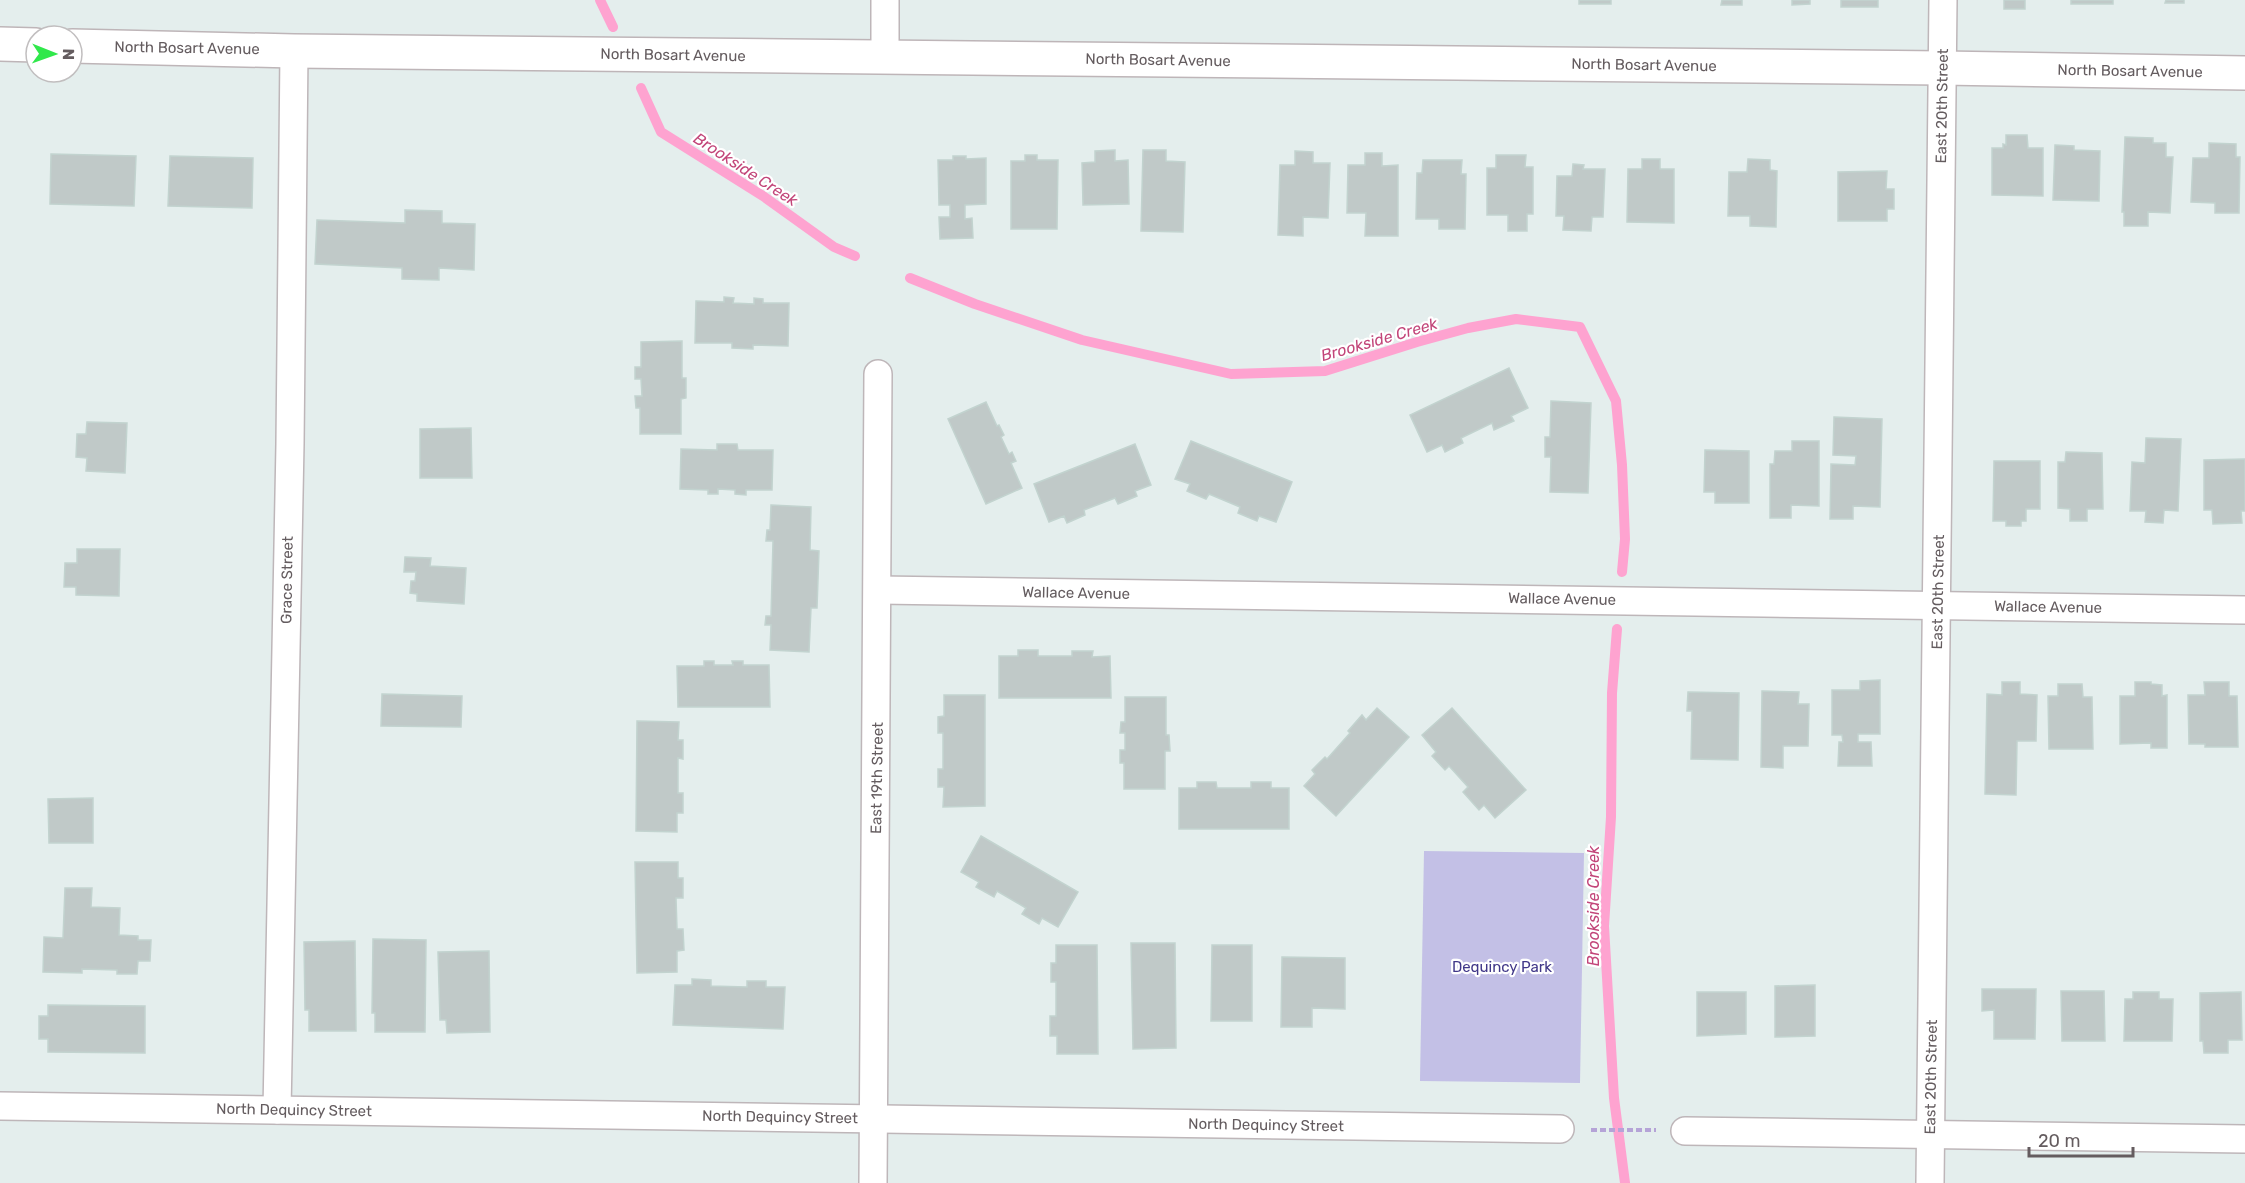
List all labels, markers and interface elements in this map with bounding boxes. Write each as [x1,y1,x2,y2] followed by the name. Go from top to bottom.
[24,24,84,84] north arrow
[114,38,260,58] street label: North Bosart Avenue
[600,45,746,65] street label: North Bosart Avenue
[59,48,78,60] text: N
[1932,48,1952,164] street label: East 20th Street
[1085,50,1231,70] street label: North Bosart Avenue
[1571,55,1717,75] street label: North Bosart Avenue
[2057,61,2203,81] street label: North Bosart Avenue
[690,129,802,211] water label: Brookside Creek
[1319,314,1440,365] water label: Brookside Creek
[1928,534,1948,650] street label: East 20th Street
[277,536,297,624] street label: Grace Street
[1022,583,1130,603] street label: Wallace Avenue
[1508,589,1616,609] street label: Wallace Avenue
[1994,597,2102,617] street label: Wallace Avenue
[867,722,887,834] street label: East 19th Street
[1584,845,1603,966] water label: Brookside Creek
[1452,958,1552,976] park label: Dequincy Park
[1921,1019,1941,1135] street label: East 20th Street
[216,1100,372,1120] street label: North Dequincy Street
[702,1107,858,1127] street label: North Dequincy Street
[1188,1115,1344,1135] street label: North Dequincy Street
[2029,1120,2132,1158] scale bar
[2038,1130,2080,1152] text: 20 m

